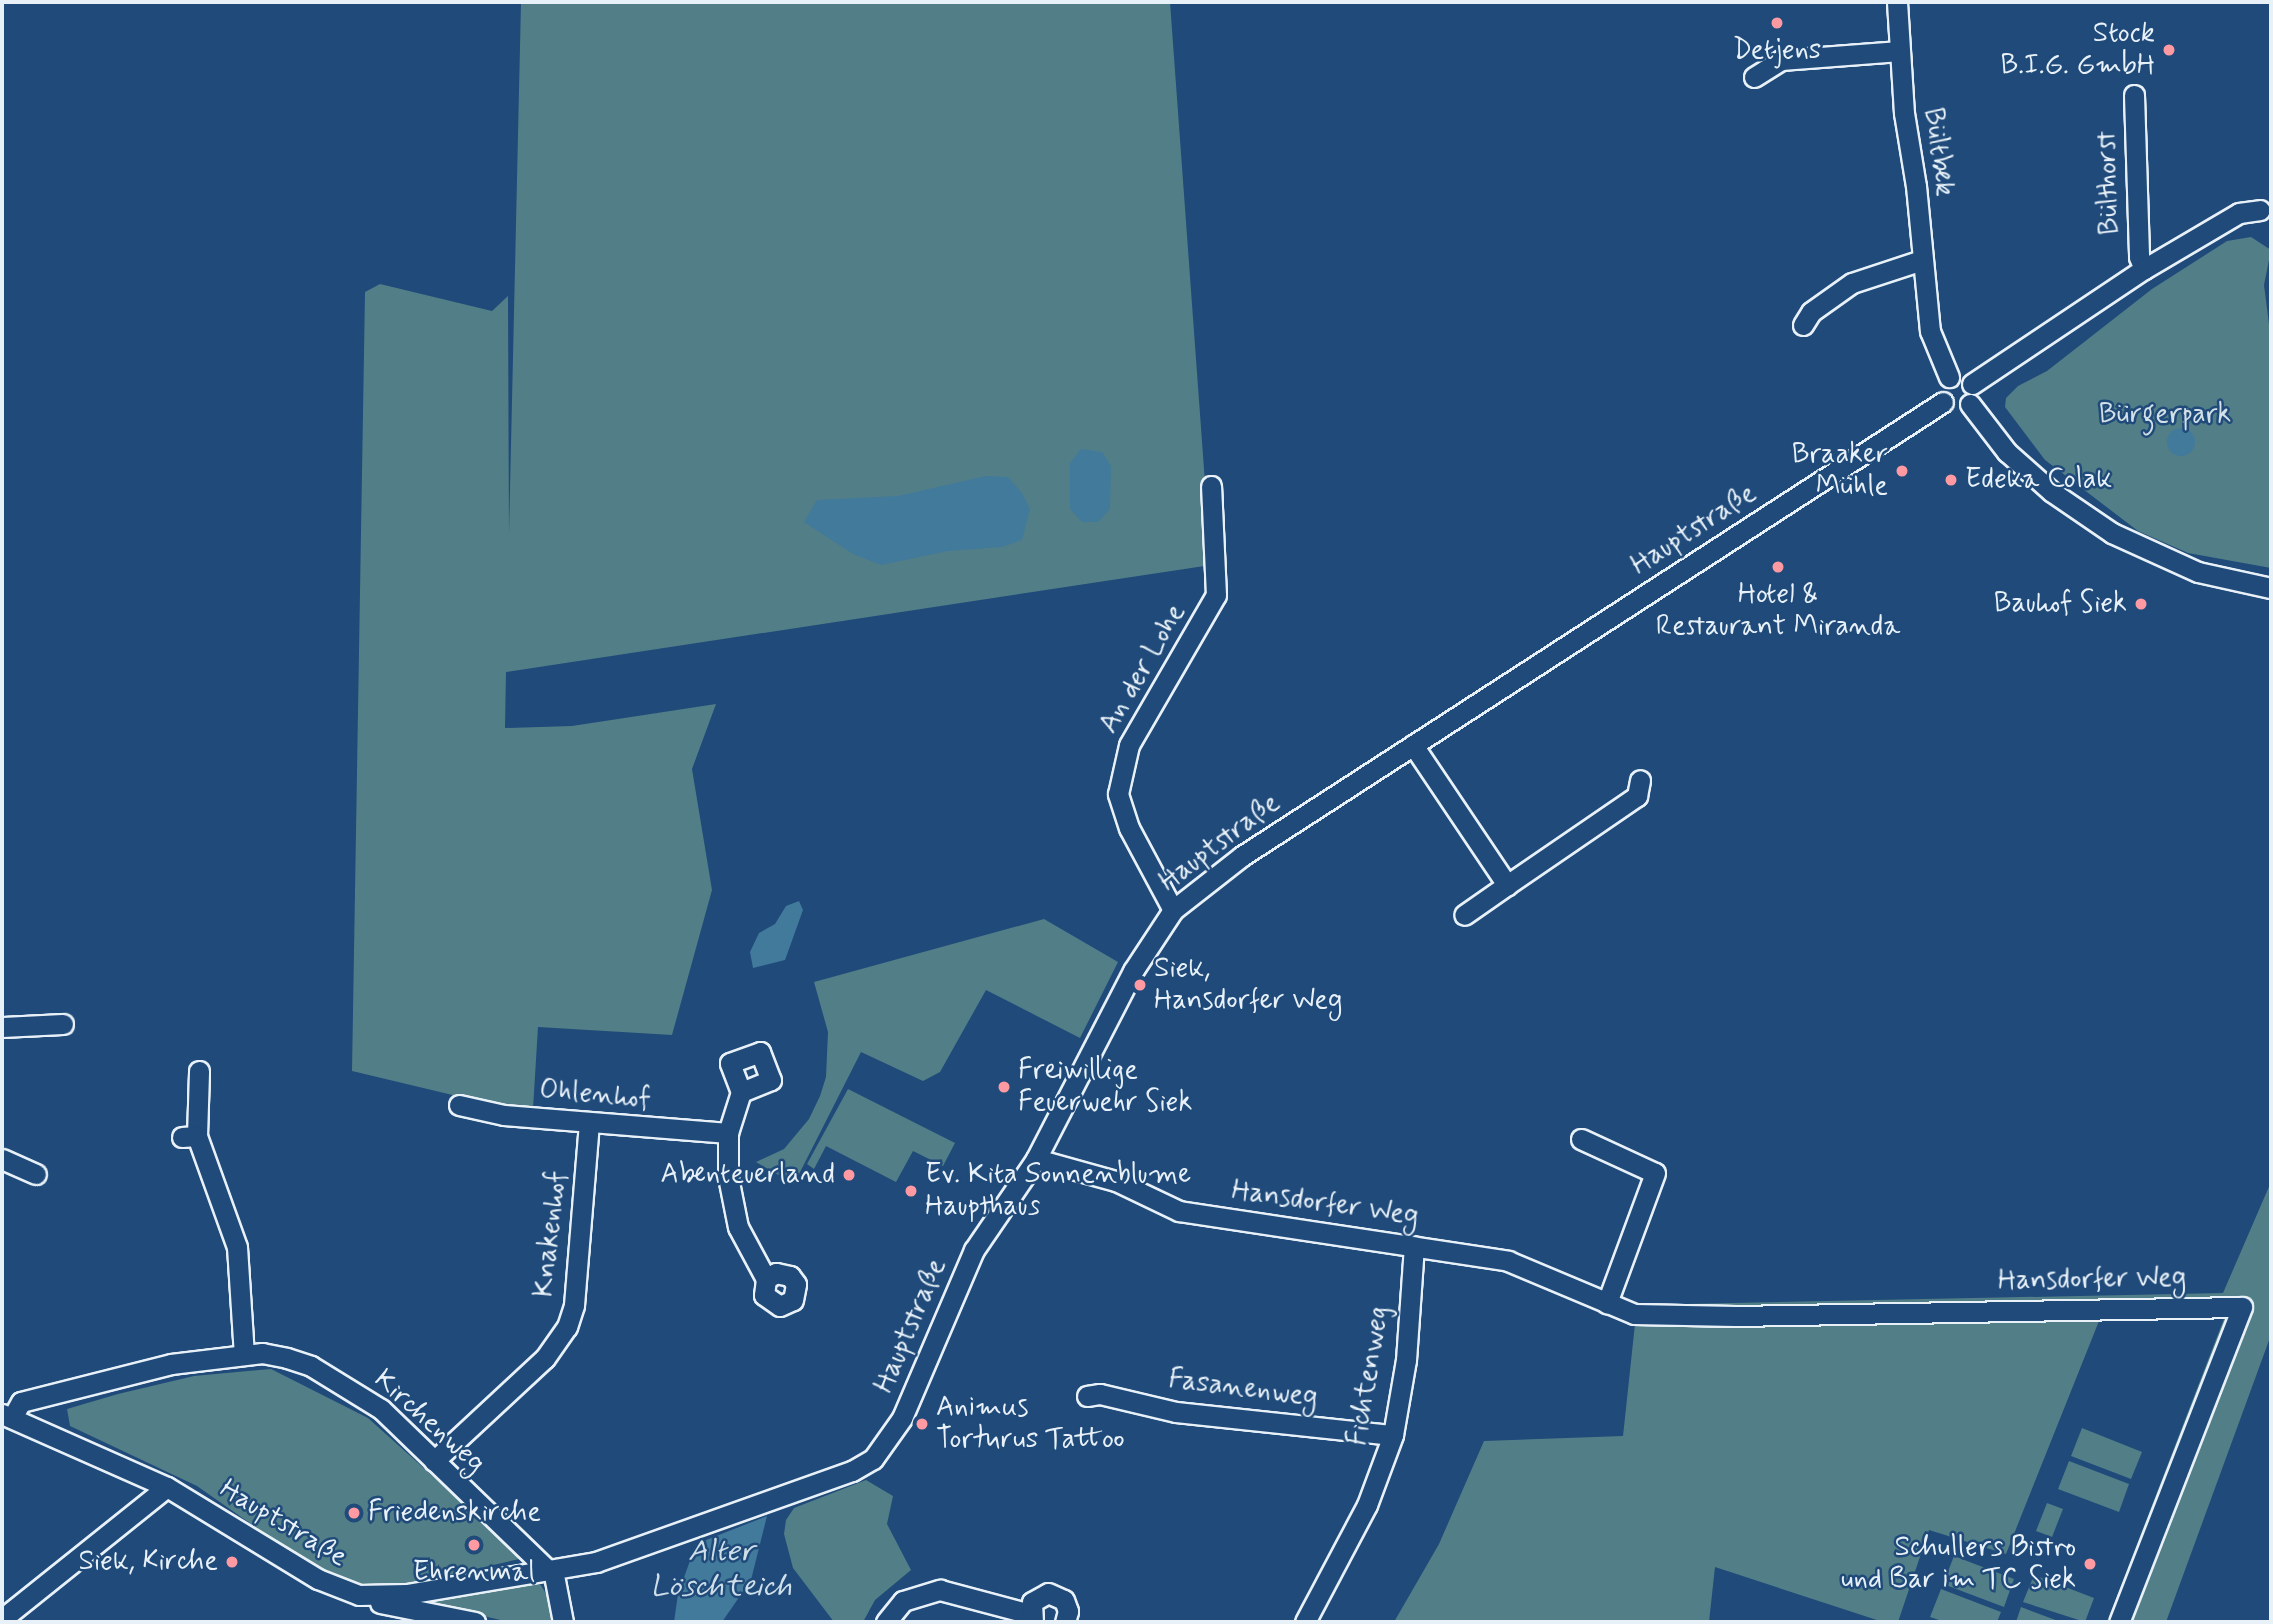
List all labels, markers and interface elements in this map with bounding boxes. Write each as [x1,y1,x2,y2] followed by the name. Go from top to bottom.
[1769,15,1785,31] marker: Detjens
[2000,17,2155,83] place label: Stock B.I.G. GmbH
[1733,34,1821,68] place label: Detjens
[2161,42,2177,58] marker: Stock B.I.G. GmbH
[1915,106,1961,198] street label: Bültbek
[2090,130,2128,236] street label: Bülthorst
[2099,398,2231,432] park label: Bürgerpark
[1792,438,1888,504] place label: Braaker Mühle
[1894,463,1910,479] marker: Braaker Mühle
[1965,463,2113,497] place label: Edeka Colak
[1943,472,1959,488] marker: Edeka Colak
[1625,477,1763,583] street label: Hauptstraße
[1770,559,1786,575] marker: Hotel & Restaurant Miranda
[1656,578,1900,644] place label: Hotel & Restaurant Miranda
[1991,587,2127,621] place label: Bauhof Siek
[2133,596,2149,612] marker: Bauhof Siek
[1093,599,1193,739] street label: An der Lohe
[1153,787,1287,899] street label: Hauptstraße
[1154,952,1343,1018] place label: Siek, Hansdorfer Weg
[1132,977,1148,993] marker: Siek, Hansdorfer Weg
[1018,1054,1195,1120] place label: Freiwillige Feuerwehr Siek
[538,1073,652,1117] street label: Ohlenhof
[996,1079,1012,1095] marker: Freiwillige Feuerwehr Siek
[661,1158,835,1192] place label: Abenteuerland
[925,1158,1190,1224] place label: Ev. Kita Sonnenblume Haupthaus
[841,1167,857,1183] marker: Abenteuerland
[528,1169,574,1299] street label: Knakenhof
[1229,1174,1421,1234] street label: Hansdorfer Weg
[903,1183,919,1199] marker: Ev. Kita Sonnenblume Haupthaus
[868,1254,954,1398] street label: Hauptstraße
[1997,1262,2187,1298] street label: Hansdorfer Weg
[1341,1304,1397,1448] street label: Fichtenweg
[366,1363,492,1481] street label: Kirchenweg
[1167,1363,1319,1415] street label: Fasanenweg
[936,1391,1122,1457] place label: Animus Torturus Tattoo
[914,1416,930,1432] marker: Animus Torturus Tattoo
[213,1473,353,1575] street label: Hauptstraße
[368,1496,541,1530] place label: Friedenskirche
[346,1505,362,1521] marker: Friedenskirche
[1849,1531,2076,1597] place label: Schullers Bistro und Bar im TC Siek
[650,1534,792,1604] water label: Alter Löschteich
[466,1537,482,1553] marker: Ehrenmal
[75,1545,218,1579] place label: Siek, Kirche
[224,1554,240,1570] marker: Siek, Kirche
[413,1556,535,1590] place label: Ehrenmal
[2082,1556,2098,1572] marker: Schullers Bistro und Bar im TC Siek

